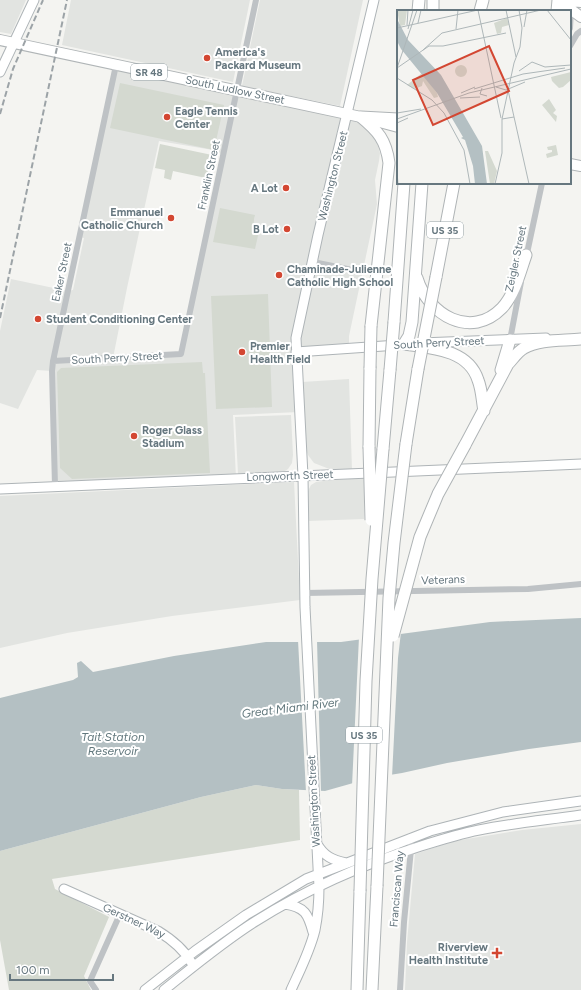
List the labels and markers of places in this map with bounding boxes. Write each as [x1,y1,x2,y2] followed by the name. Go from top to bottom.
[215,46,301,72] place label: America's Packard Museum
[202,53,212,63] marker: America's Packard Museum
[175,105,238,131] place label: Eagle Tennis Center
[162,112,172,122] marker: Eagle Tennis Center
[251,182,279,195] place label: A Lot
[281,183,291,193] marker: A Lot
[81,206,163,232] place label: Emmanuel Catholic Church
[166,213,176,223] marker: Emmanuel Catholic Church
[253,223,280,236] place label: B Lot
[282,224,292,234] marker: B Lot
[287,263,393,289] place label: Chaminade-Julienne Catholic High School
[274,270,284,280] marker: Chaminade-Julienne Catholic High School
[46,313,193,326] place label: Student Conditioning Center
[33,314,43,324] marker: Student Conditioning Center
[250,340,311,366] place label: Premier Health Field
[237,347,247,357] marker: Premier Health Field
[142,424,202,450] place label: Roger Glass Stadium
[129,431,139,441] marker: Roger Glass Stadium
[409,941,489,967] place label: Riverview Health Institute
[491,947,503,959] marker: Riverview Health Institute

